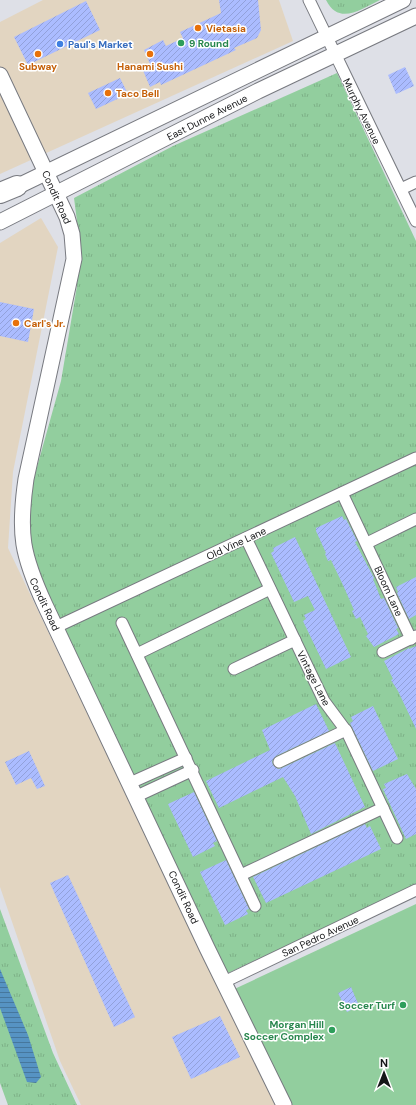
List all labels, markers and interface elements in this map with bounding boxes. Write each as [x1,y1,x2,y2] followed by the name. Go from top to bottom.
[206,22,246,35] place label: Vietasia
[193,23,203,33] marker: Vietasia
[189,37,229,50] place label: 9 Round
[68,38,133,51] place label: Paul's Market
[176,38,186,48] marker: 9 Round
[55,39,65,49] marker: Paul's Market
[33,49,43,59] marker: Subway
[145,49,155,59] marker: Hanami Sushi
[19,60,57,73] place label: Subway
[117,60,183,73] place label: Hanami Sushi
[340,76,383,147] street label: Murphy Avenue
[116,87,160,100] place label: Taco Bell
[103,88,113,98] marker: Taco Bell
[165,91,250,143] street label: East Dunne Avenue
[39,168,74,226] street label: Condit Road
[24,317,66,330] place label: Carl's Jr.
[11,318,21,328] marker: Carl's Jr.
[204,524,268,563] street label: Old Vine Lane
[371,564,406,619] street label: Bloom Lane
[27,575,63,633] street label: Condit Road
[294,649,333,708] street label: Vintage Lane
[166,868,202,926] street label: Condit Road
[280,913,361,960] street label: San Pedro Avenue
[339,999,395,1012] place label: Soccer Turf
[398,1000,408,1010] marker: Soccer Turf
[244,1018,324,1043] place label: Morgan Hill Soccer Complex
[327,1025,337,1035] marker: Morgan Hill Soccer Complex
[364,1053,404,1093] north arrow
[380,1056,388,1070] text: N

